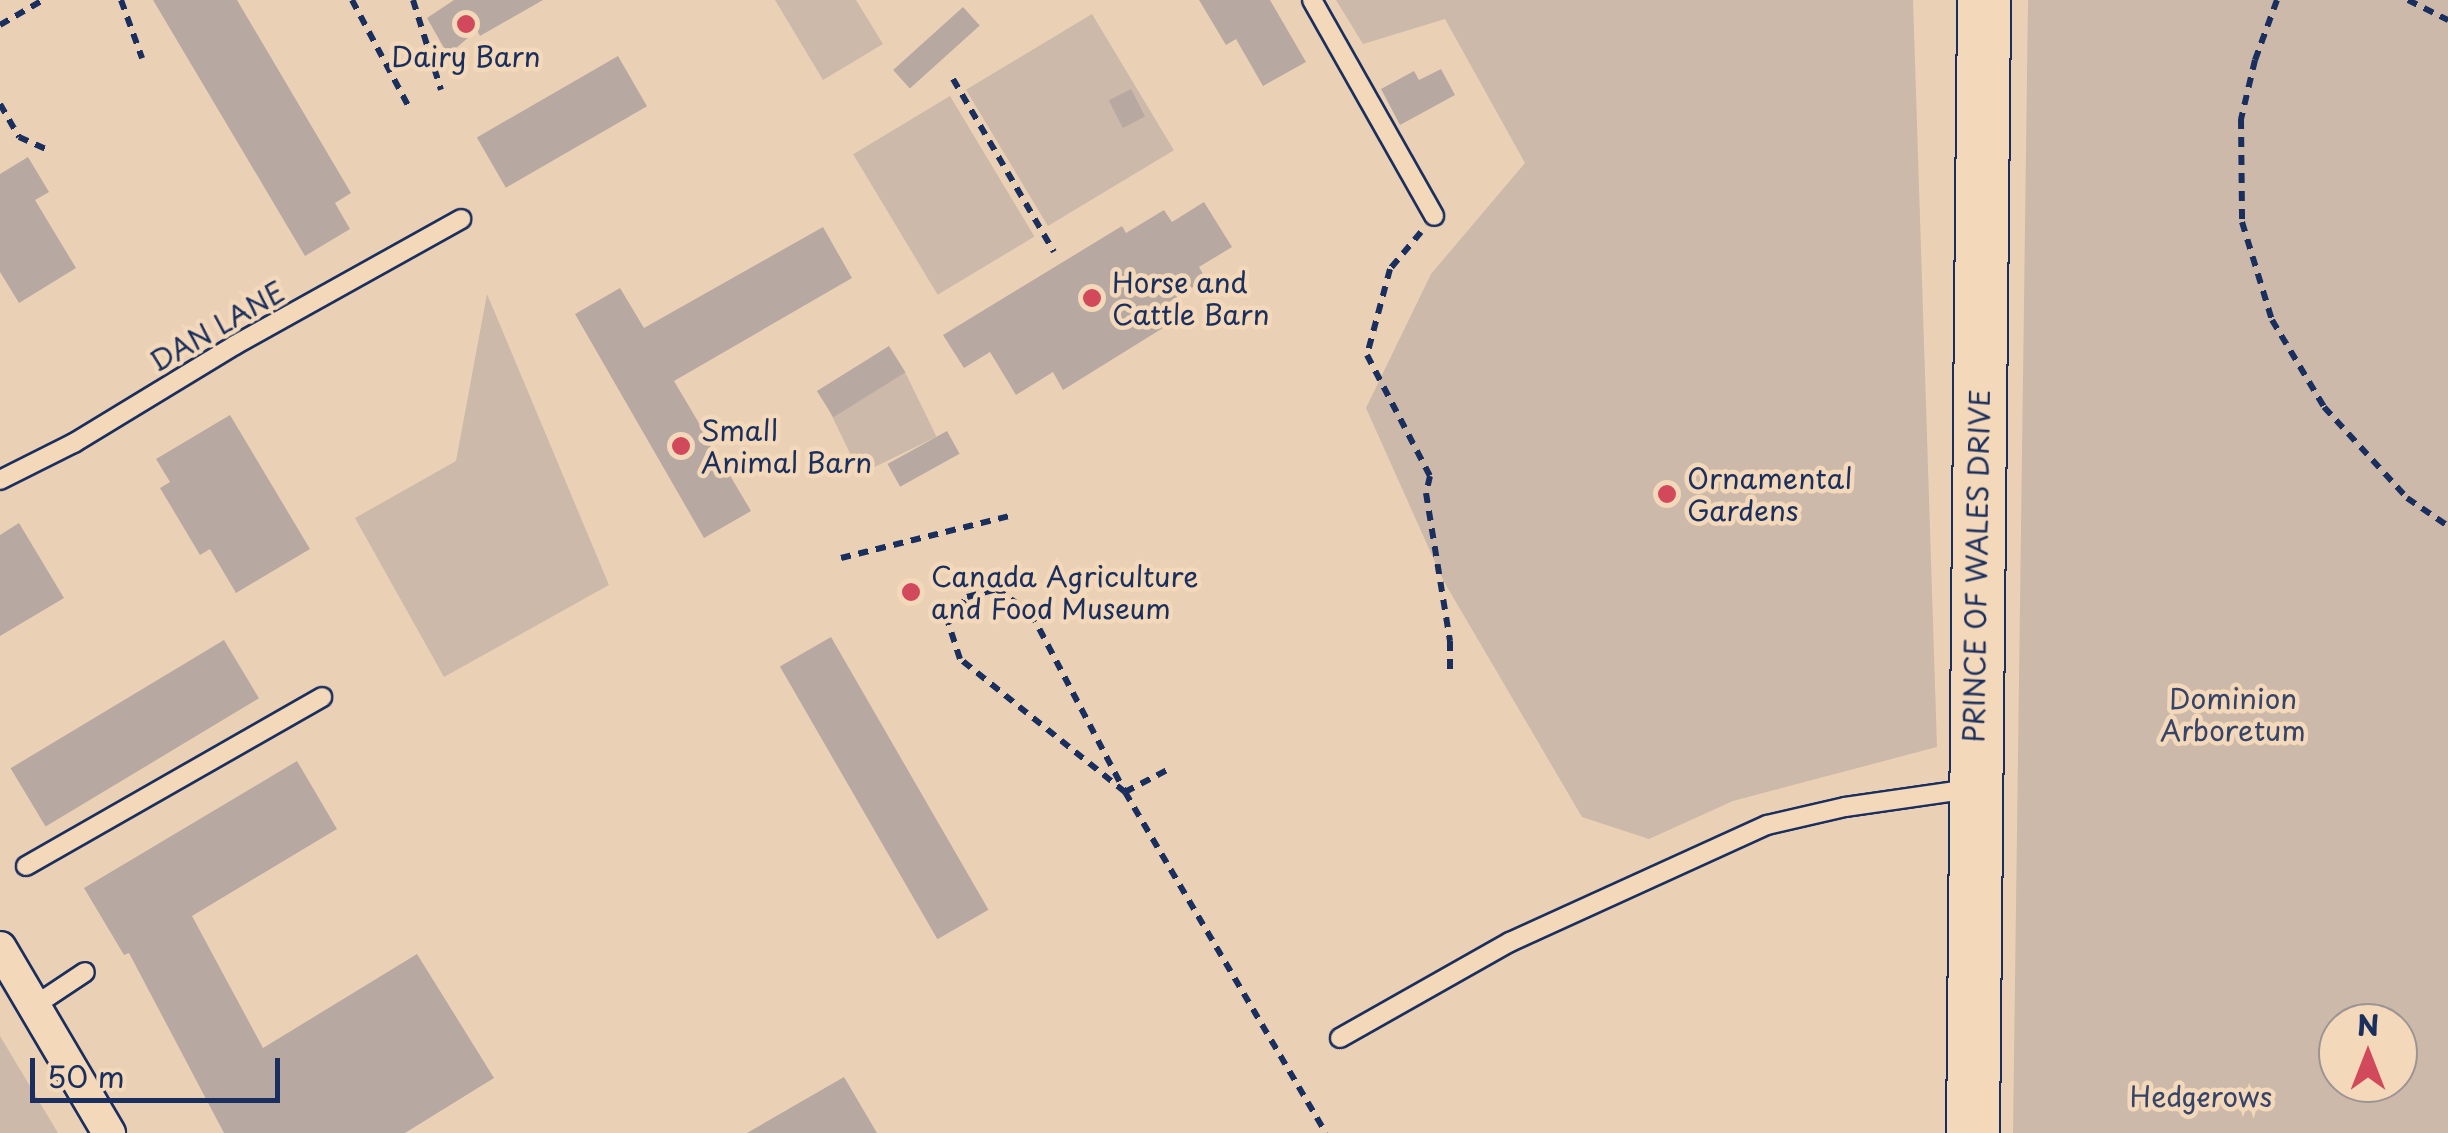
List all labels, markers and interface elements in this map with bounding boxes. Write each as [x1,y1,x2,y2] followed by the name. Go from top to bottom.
[455,13,477,35] marker: Dairy Barn
[391,39,541,73] place label: Dairy Barn
[1112,265,1271,331] place label: Horse and Cattle Barn
[144,274,290,378] street label: DAN LANE
[1081,287,1103,309] marker: Horse and Cattle Barn
[1956,387,1996,745] street label: PRINCE OF WALES DRIVE
[701,413,873,479] place label: Small Animal Barn
[670,435,692,457] marker: Small Animal Barn
[1687,461,1852,527] place label: Ornamental Gardens
[1656,483,1678,505] marker: Ornamental Gardens
[931,559,1197,625] place label: Canada Agriculture and Food Museum
[900,581,922,603] marker: Canada Agriculture and Food Museum
[2160,681,2306,747] park label: Dominion Arboretum
[2318,1003,2418,1103] north arrow
[2357,1003,2379,1046] text: N
[35,1038,285,1100] scale bar
[47,1053,125,1098] text: 50 m
[2130,1079,2272,1113] park label: Hedgerows

